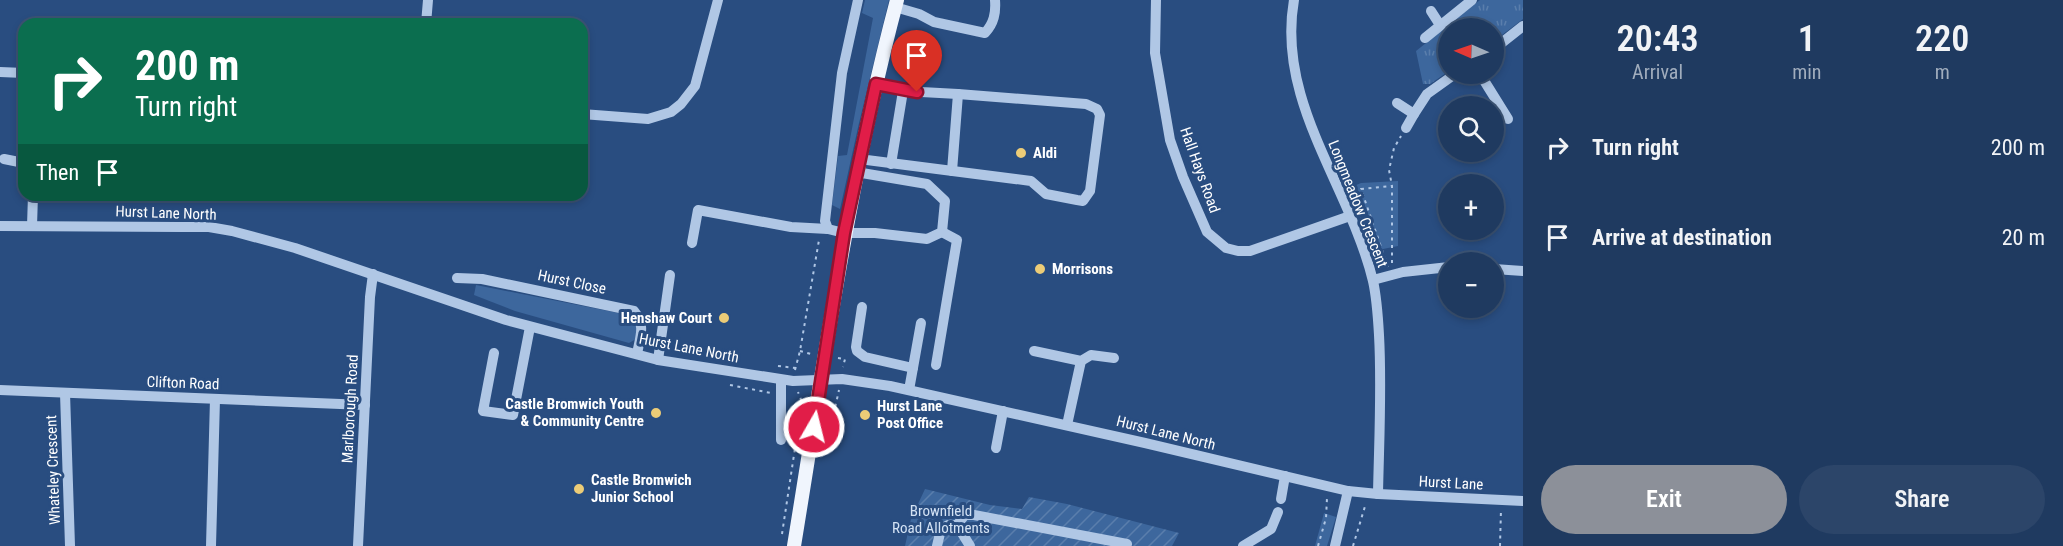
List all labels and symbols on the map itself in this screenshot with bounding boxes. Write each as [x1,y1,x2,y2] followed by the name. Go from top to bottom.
[1438,18,1504,84] north arrow
[891,30,942,92] pin
[1176,125,1224,215] street label: Hall Hays Road
[1324,138,1392,270] street label: Longmeadow Crescent
[1033,144,1057,162] place label: Aldi
[1014,146,1028,160] marker: Aldi
[115,202,217,224] street label: Hurst Lane North
[1052,260,1113,278] place label: Morrisons
[1033,262,1047,276] marker: Morrisons
[536,266,608,298] street label: Hurst Close
[621,309,712,327] place label: Henshaw Court
[717,311,731,325] marker: Henshaw Court
[638,329,740,367] street label: Hurst Lane North
[338,354,362,464] street label: Marlborough Road
[146,373,220,393] street label: Clifton Road
[505,395,644,430] place label: Castle Bromwich Youth & Community Centre
[782,395,846,459] position arrow
[877,397,943,432] place label: Hurst Lane Post Office
[649,406,663,420] marker: Castle Bromwich Youth & Community Centre
[858,408,872,422] marker: Hurst Lane Post Office
[1115,412,1217,454] street label: Hurst Lane North
[42,415,64,525] street label: Whateley Crescent
[591,471,692,506] place label: Castle Bromwich Junior School
[1418,472,1484,494] street label: Hurst Lane
[572,482,586,496] marker: Castle Bromwich Junior School
[892,502,990,537] park label: Brownfield Road Allotments

